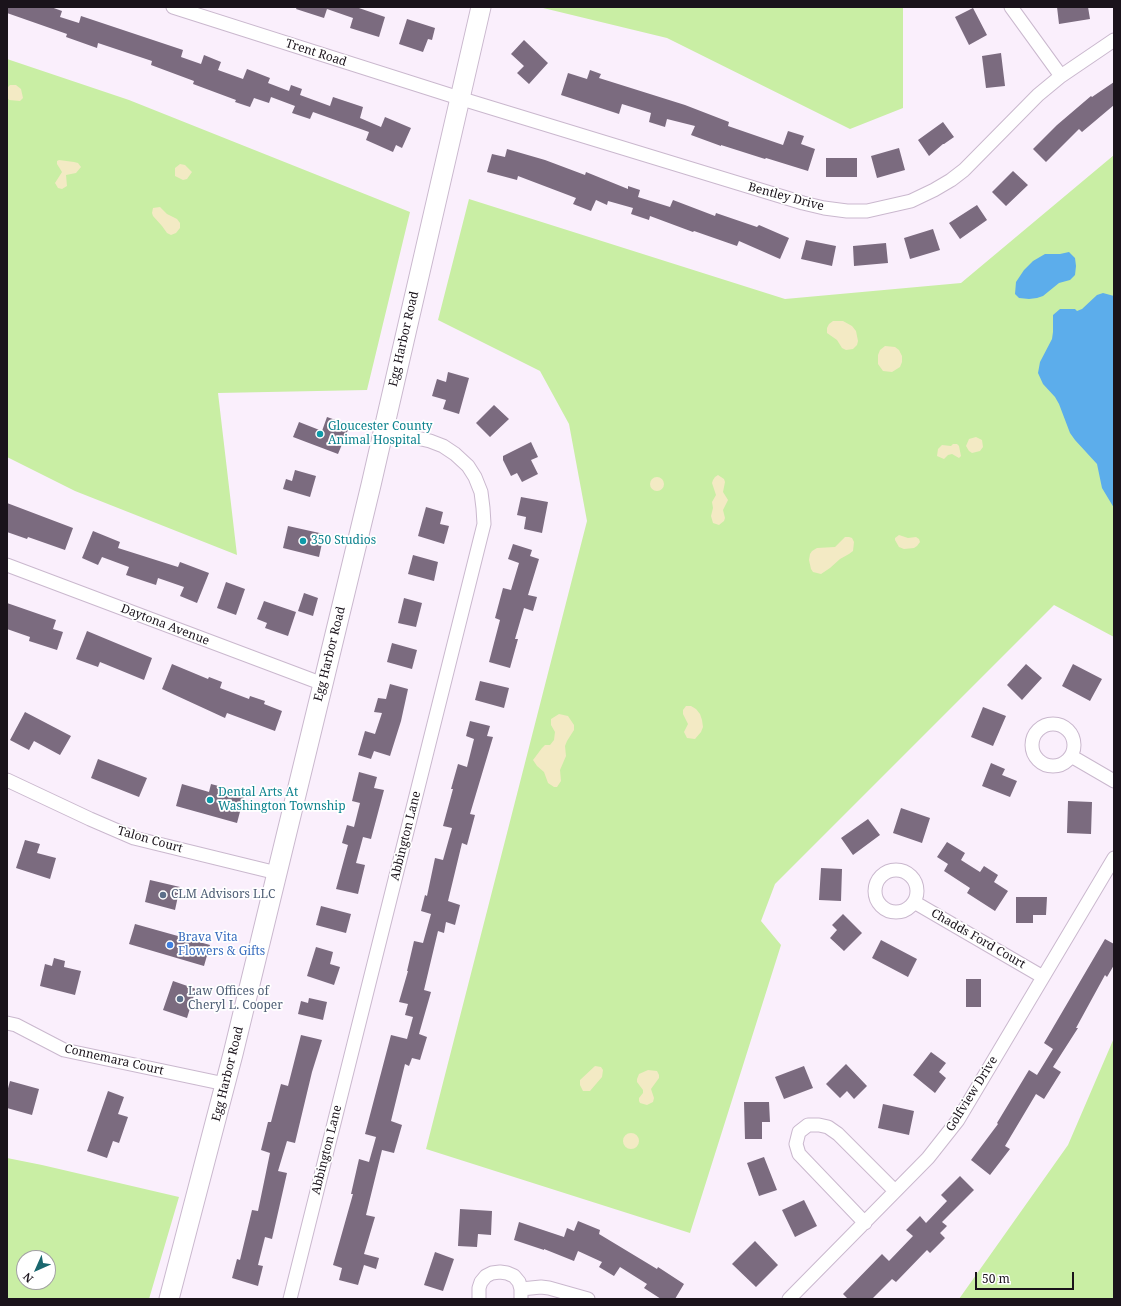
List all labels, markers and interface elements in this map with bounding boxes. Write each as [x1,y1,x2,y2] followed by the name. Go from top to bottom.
[284,36,348,70] street label: Trent Road
[747,180,825,214] street label: Bentley Drive
[386,290,422,388] street label: Egg Harbor Road
[328,420,433,448] place label: Gloucester County Animal Hospital
[315,429,325,439] marker: Gloucester County Animal Hospital
[311,534,376,548] place label: 350 Studios
[298,536,308,546] marker: 350 Studios
[119,601,211,649] street label: Daytona Avenue
[311,605,349,703] street label: Egg Harbor Road
[218,786,346,814] place label: Dental Arts At Washington Township
[388,790,424,882] street label: Abbington Lane
[205,795,215,805] marker: Dental Arts At Washington Township
[116,824,184,856] street label: Talon Court
[171,888,275,902] place label: CLM Advisors LLC
[158,890,168,900] marker: CLM Advisors LLC
[928,906,1028,972] street label: Chadds Ford Court
[178,931,265,959] place label: Brava Vita Flowers & Gifts
[165,940,175,950] marker: Brava Vita Flowers & Gifts
[188,985,283,1013] place label: Law Offices of Cheryl L. Cooper
[175,994,185,1004] marker: Law Offices of Cheryl L. Cooper
[209,1025,247,1123] street label: Egg Harbor Road
[63,1042,165,1078] street label: Connemara Court
[943,1054,1001,1134] street label: Golfview Drive
[309,1104,345,1196] street label: Abbington Lane
[16,1250,56,1290] north arrow
[977,1264,1076,1290] scale bar
[20,1270,36,1287] text: N
[982,1270,1010,1287] text: 50 m

